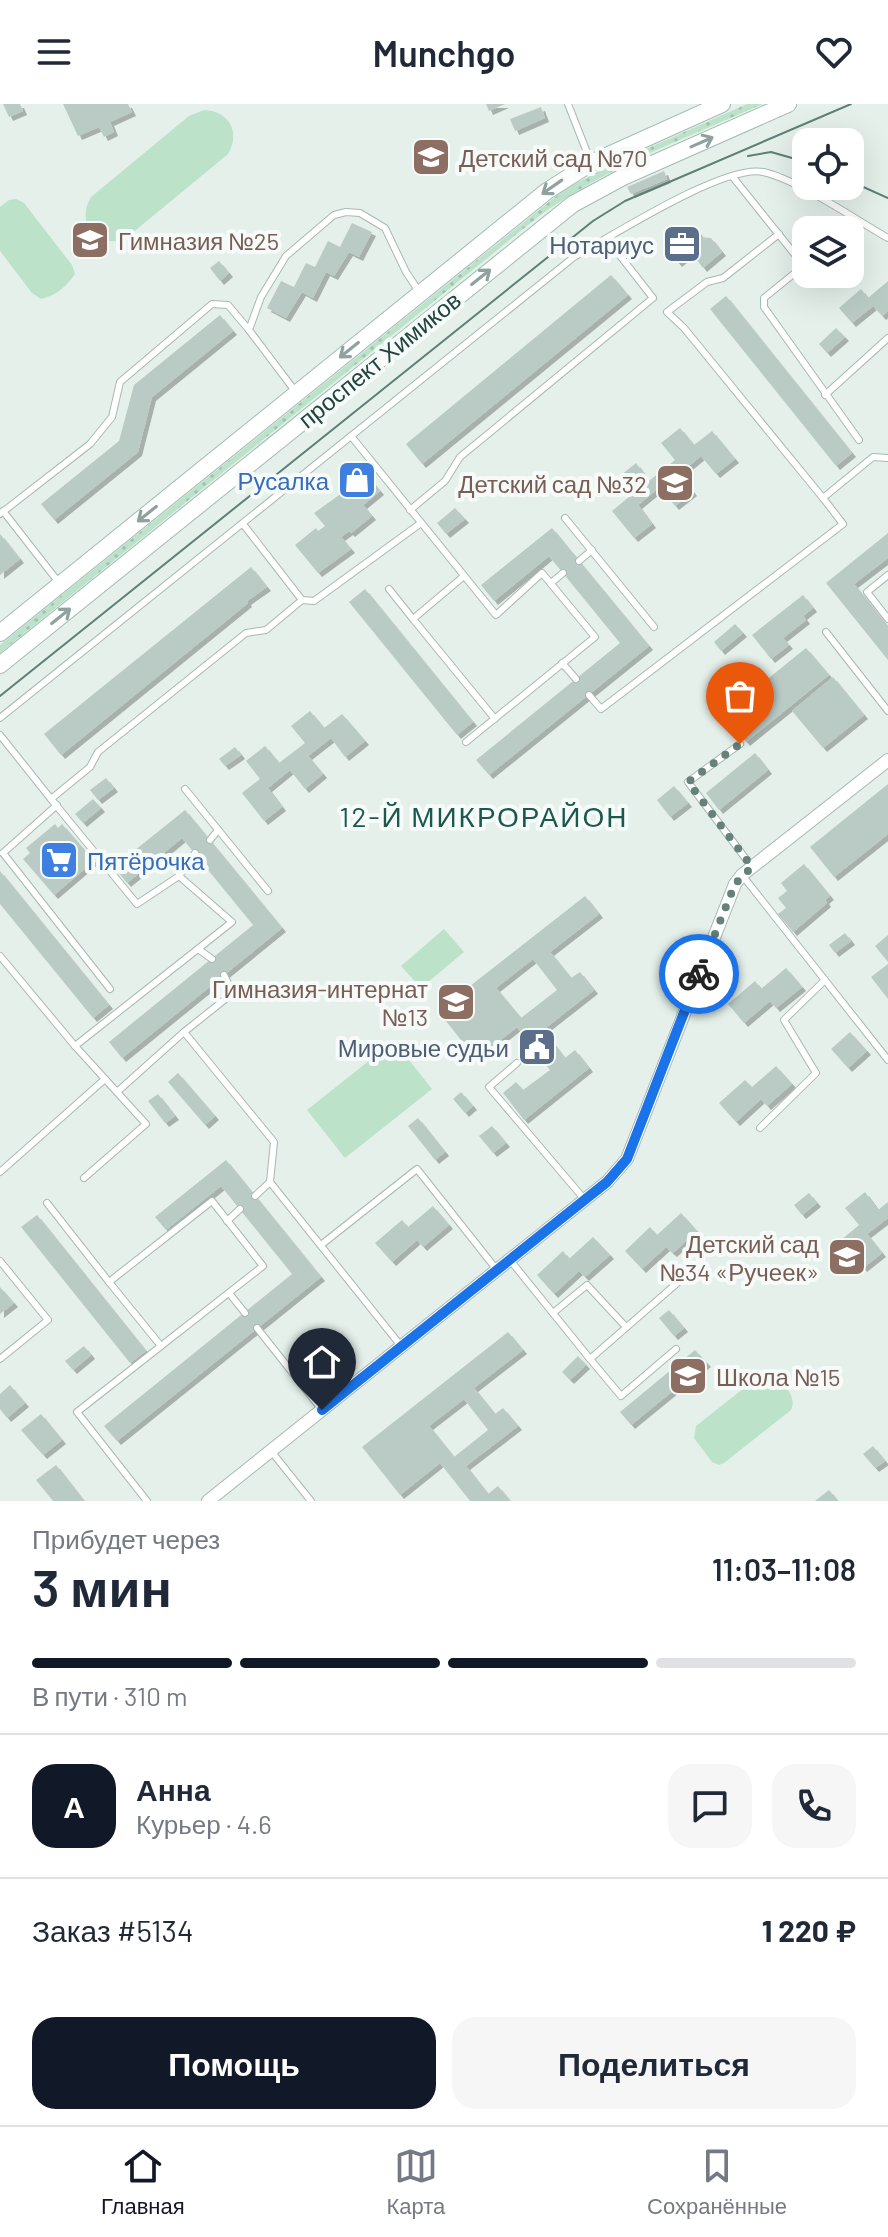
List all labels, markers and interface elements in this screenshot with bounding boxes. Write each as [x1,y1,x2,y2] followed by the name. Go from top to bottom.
[32,30,76,74] icon: menu
[812,30,856,74] icon: heart
[372,31,516,74] text: Munchgo
[792,128,864,288] map controls
[792,128,864,200] button: locate
[689,134,713,149] one-way arrow
[410,136,452,178] school or university icon: Детский сад №70
[459,143,647,172] place label: Детский сад №70
[541,179,563,195] one-way arrow
[792,216,864,288] button: layers
[69,219,111,261] school or university icon: Гимназия №25
[661,223,703,265] office icon: Нотариус
[118,226,279,255] place label: Гимназия №25
[549,230,654,259] place label: Нотариус
[470,268,491,286] one-way arrow
[292,285,466,433] street label: проспект Химиков
[339,341,360,359] one-way arrow
[336,459,378,501] shop icon: Русалка
[654,462,696,504] school or university icon: Детский сад №32
[238,466,330,495] place label: Русалка
[458,469,647,498] place label: Детский сад №32
[137,505,158,523] one-way arrow
[50,607,71,624] one-way arrow
[706,662,774,744] pin
[718,674,762,718] icon: bag
[340,799,628,833] district label: 12-Й МИКРОРАЙОН
[38,839,80,881] supermarket icon: Пятёрочка
[87,846,205,875] place label: Пятёрочка
[659,934,739,1014] courier
[677,952,721,996] icon: bike
[212,974,428,1031] place label: Гимназия-интернат №13
[435,981,477,1023] school or university icon: Гимназия-интернат №13
[516,1026,558,1068] public building icon: Мировые судьи
[338,1033,509,1062] place label: Мировые судьи
[659,1229,819,1286] place label: Детский сад №34 «Ручеек»
[826,1236,868,1278] school or university icon: Детский сад №34 «Ручеек»
[288,1328,356,1410] pin
[300,1340,344,1384] icon: home
[667,1355,709,1397] school or university icon: Школа №15
[716,1362,840,1391] place label: Школа №15
[32,1523,220,1554] text: Прибудет через
[712,1551,856,1587] text: 11:03–11:08
[32,1555,172,1617] text: 3 мин
[32,1680,188,1711] text: В пути · 310 m
[668,1764,752,1848] button: chat
[772,1764,856,1848] button: phone
[136,1771,211,1807] text: Анна
[63,1788,85,1824] text: А
[136,1808,272,1839] text: Курьер · 4.6
[32,1912,194,1948] text: Заказ #5134
[762,1912,856,1948] text: 1 220 ₽
[32,2017,436,2109] button: Помощь
[452,2017,856,2109] button: Поделиться
[101,2144,185,2220] tab: Главная
[386,2144,445,2220] tab: Карта
[647,2144,787,2220] tab: Сохранённые

